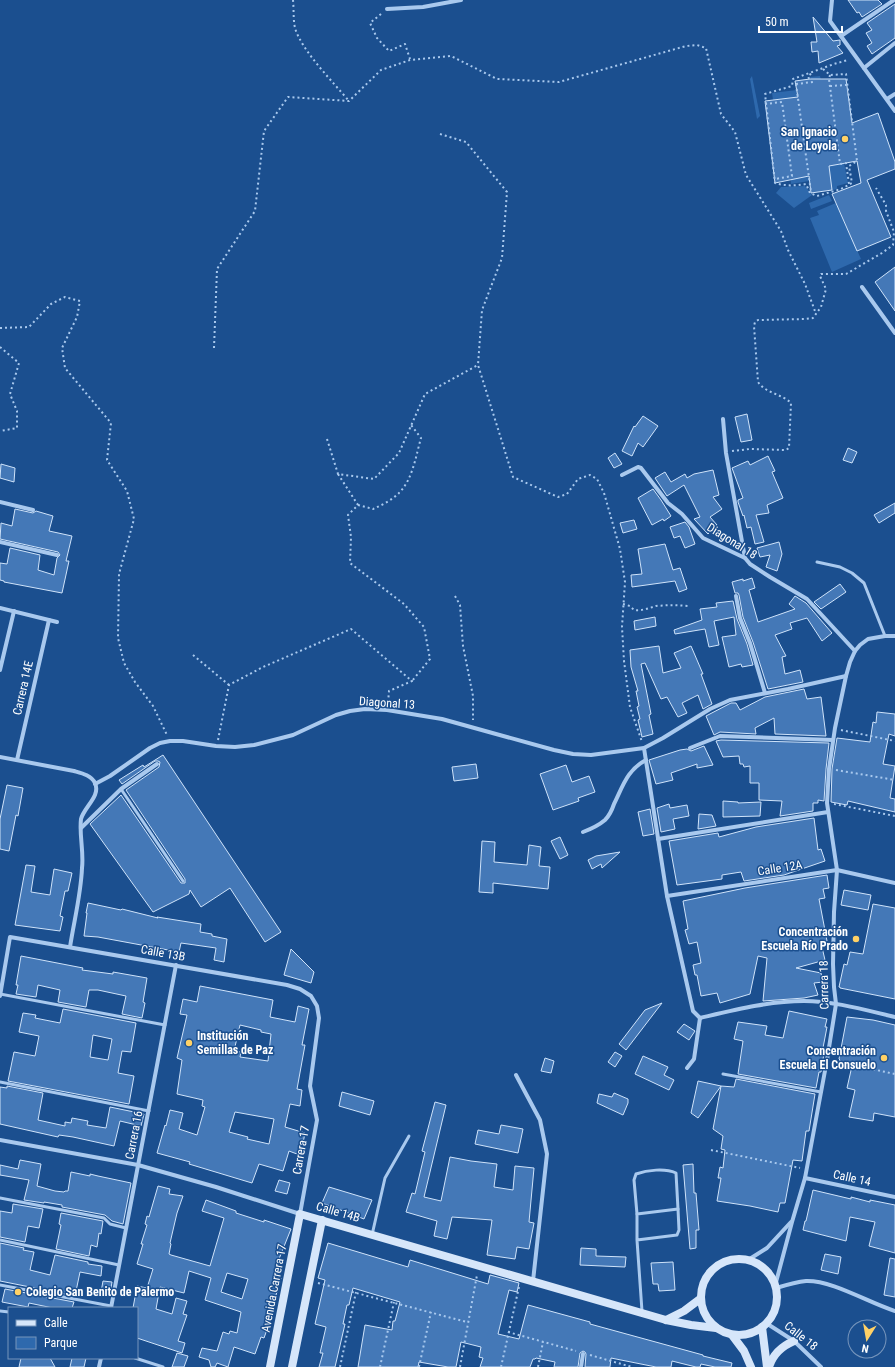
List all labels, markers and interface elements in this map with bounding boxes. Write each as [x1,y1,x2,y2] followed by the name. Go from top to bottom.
[759,8,842,34] scale bar
[765,15,789,29] text: 50 m
[781,125,837,153] place label: San Ignacio de Loyola
[840,134,850,144] marker: San Ignacio de Loyola
[704,520,760,562] street label: Diagonal 18
[10,660,36,716] street label: Carrera 14E
[358,694,416,712] street label: Diagonal 13
[757,858,803,878] street label: Calle 12A
[761,925,848,953] place label: Concentración Escuela Río Prado
[851,934,861,944] marker: Concentración Escuela Río Prado
[140,942,186,964] street label: Calle 13B
[817,960,831,1010] street label: Carrera 18
[197,1029,273,1057] place label: Institución Semillas de Paz
[184,1038,194,1048] marker: Institución Semillas de Paz
[780,1044,876,1072] place label: Concentración Escuela El Consuelo
[879,1053,889,1063] marker: Concentración Escuela El Consuelo
[122,1109,146,1160] street label: Carrera 16
[290,1125,312,1175] street label: Carrera 17
[832,1167,872,1189] street label: Calle 14
[315,1199,361,1225] street label: Calle 14B
[259,1243,289,1333] street label: Avenida Carrera 17
[26,1285,174,1299] place label: Colegio San Benito de Palermo
[13,1287,23,1297] marker: Colegio San Benito de Palermo
[8,1307,138,1359] legend
[44,1316,68,1330] text: Calle
[782,1319,820,1353] street label: Calle 18
[847,1319,887,1359] north arrow
[44,1336,78,1350] text: Parque
[860,1341,870,1355] text: N

